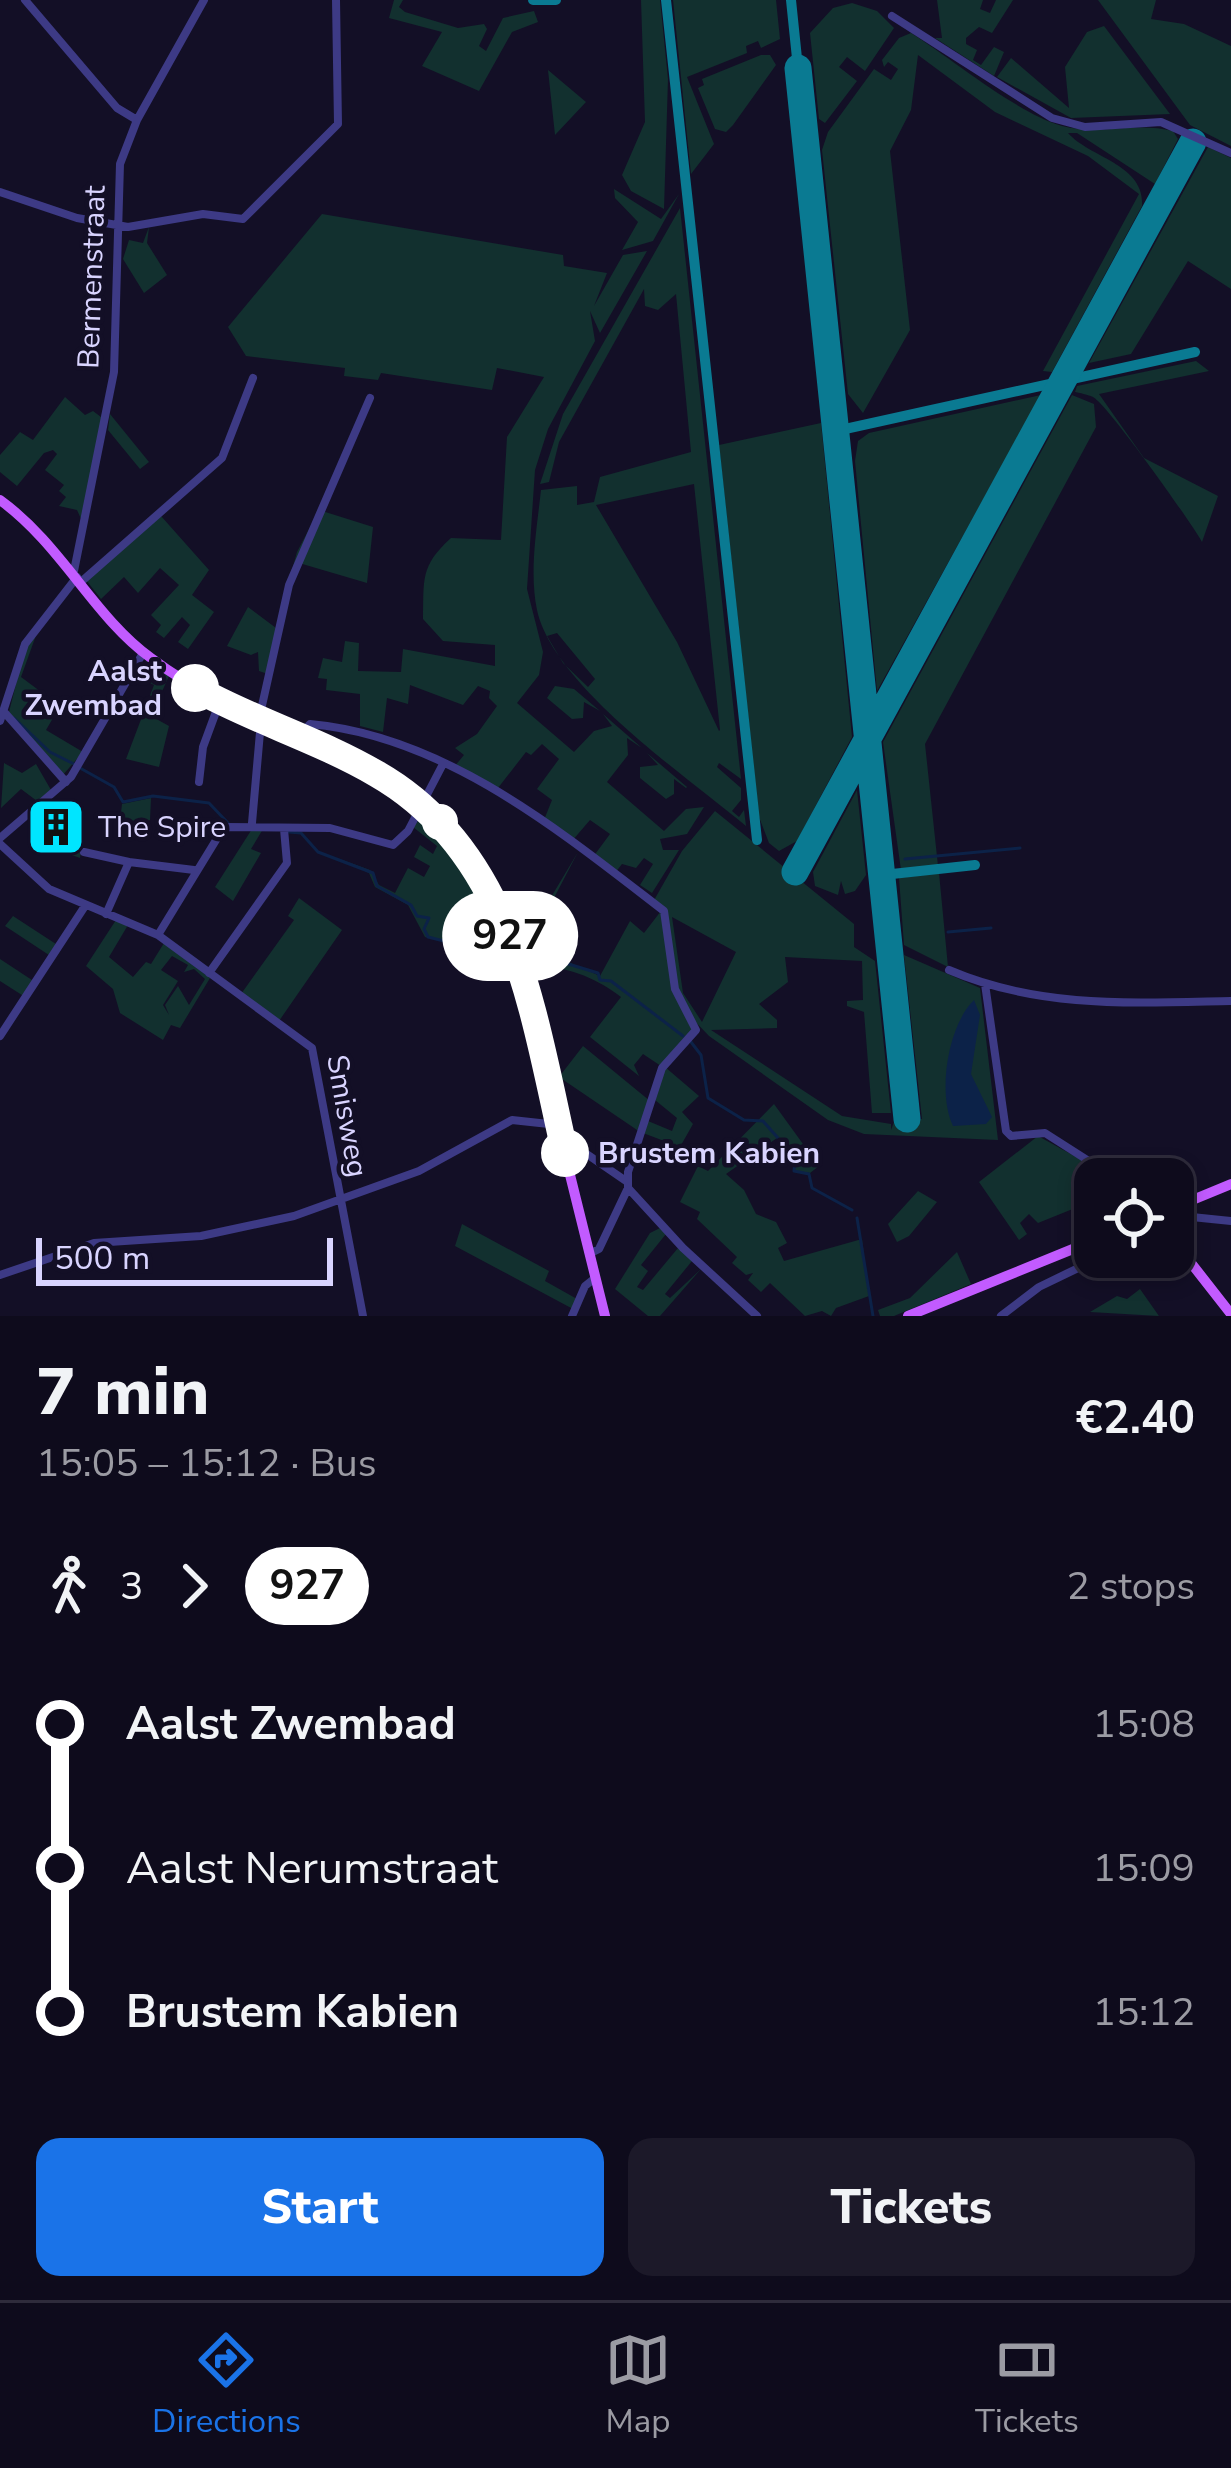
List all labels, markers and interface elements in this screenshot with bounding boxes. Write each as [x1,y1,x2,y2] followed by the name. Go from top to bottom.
[68,184,116,369] street label: Bermenstraat
[24,651,162,726] place label: Aalst Zwembad
[173,666,217,710] marker: Aalst Zwembad
[25,796,87,858] building icon: The Spire
[424,806,456,838] unlabelled marker
[98,807,226,848] place label: The Spire
[441,897,579,975] line badge: 927
[472,907,548,964] text: 927
[316,1051,378,1181] street label: Smisweg
[543,1131,587,1175] marker: Brustem Kabien
[598,1133,820,1174] place label: Brustem Kabien
[1074,1158,1194,1278] map controls
[1074,1158,1194,1278] button: locate
[36,1232,333,1285] scale bar
[54,1236,150,1281] text: 500 m
[36,1347,210,1437] text: 7 min
[1076,1388,1195,1449] text: €2.40
[36,1437,376,1490] text: 15:05 – 15:12 · Bus
[36,1553,102,1619] icon: walk
[161,1553,227,1619] icon: forward
[269,1557,345,1614] text: 927
[120,1560,143,1613] text: 3
[1066,1560,1195,1613] text: 2 stops
[126,1694,456,1755] text: Aalst Zwembad
[1093,1698,1195,1751] text: 15:08
[126,1838,498,1899] text: Aalst Nerumstraat
[1093,1842,1195,1895] text: 15:09
[126,1982,459,2043] text: Brustem Kabien
[1093,1986,1195,2039] text: 15:12
[36,2138,604,2276] button: Start
[628,2138,1195,2276] button: Tickets
[152,2327,301,2444] tab: Directions
[605,2327,671,2444] tab: Map
[975,2327,1079,2444] tab: Tickets

